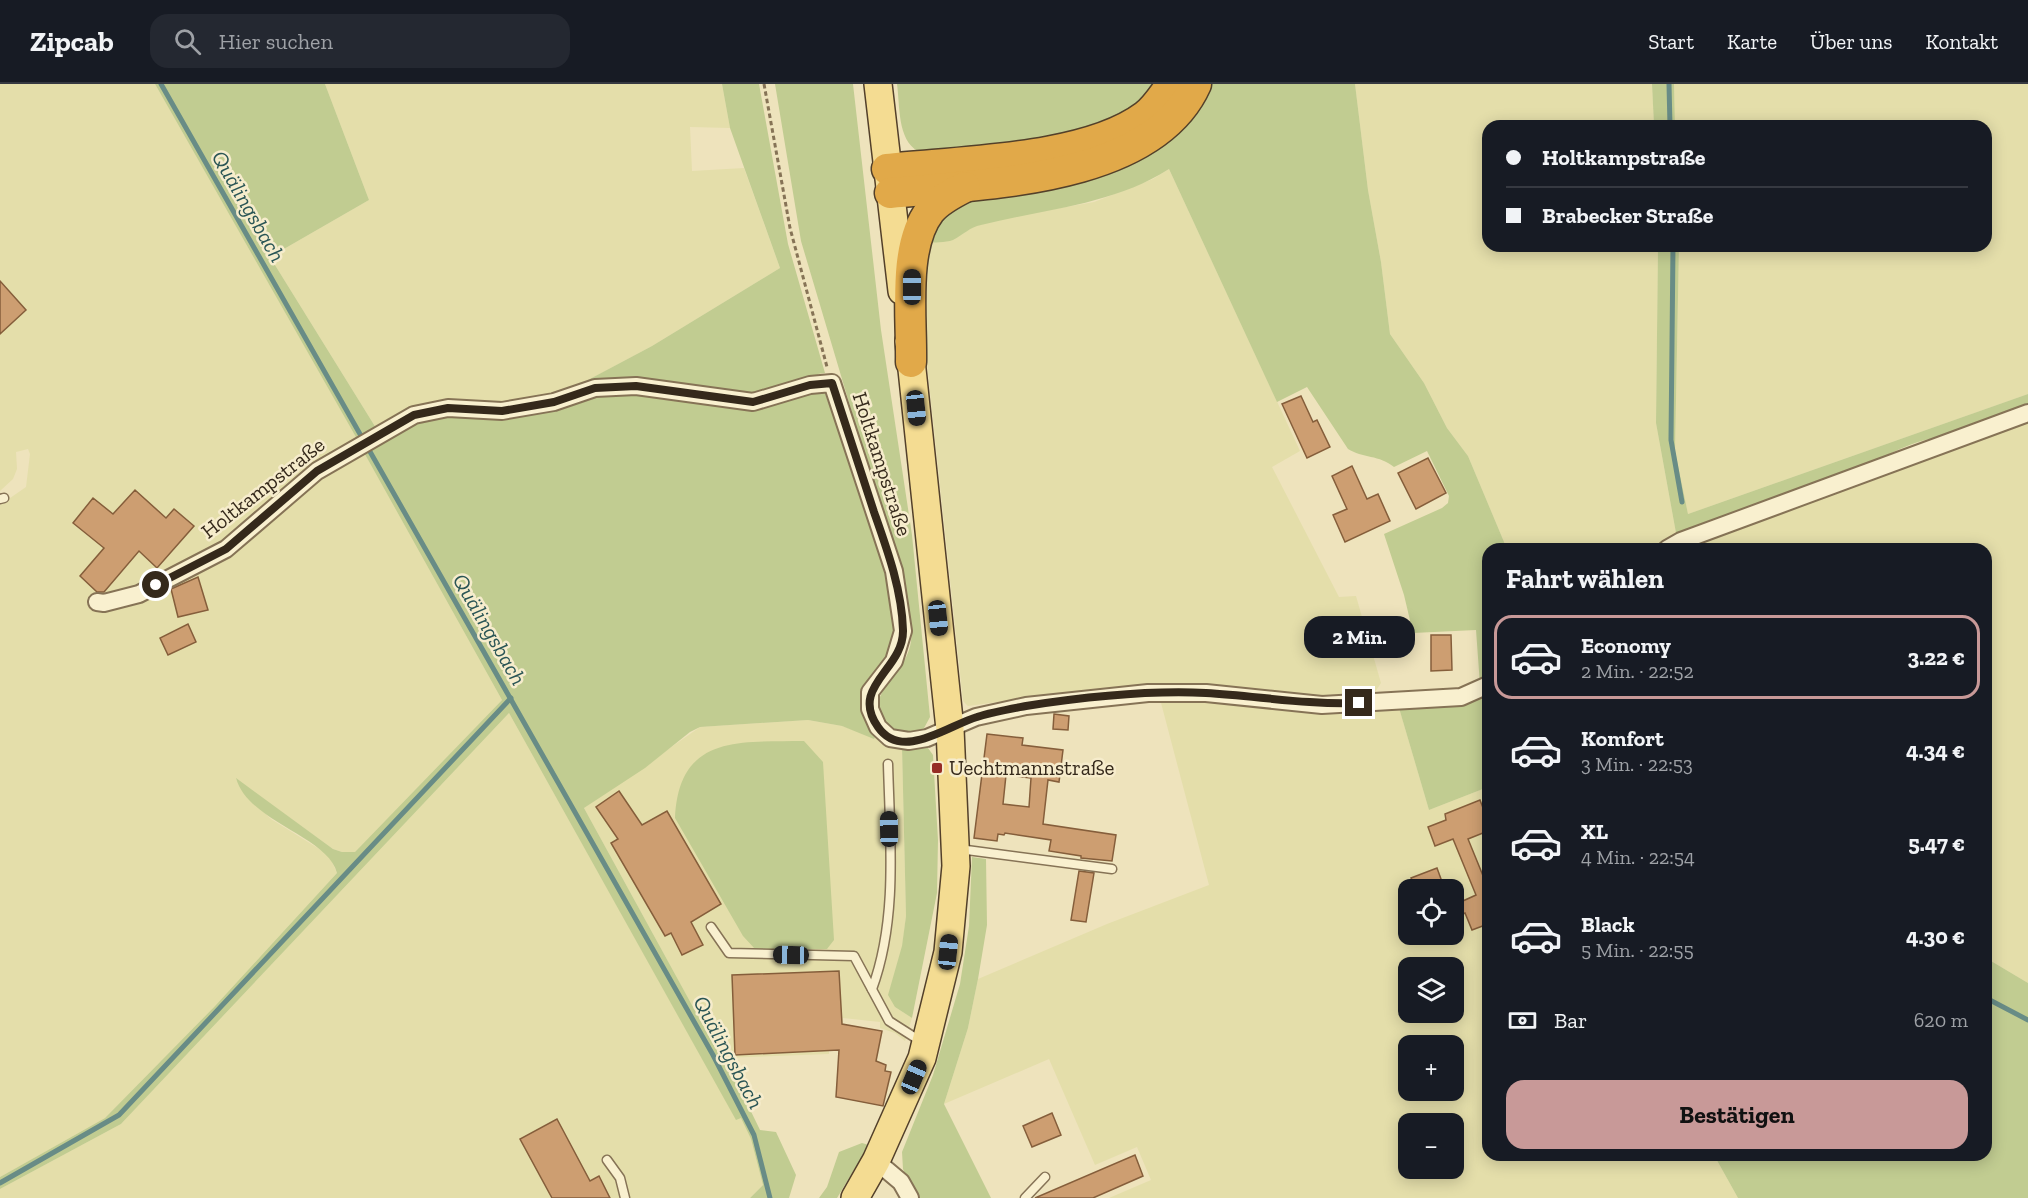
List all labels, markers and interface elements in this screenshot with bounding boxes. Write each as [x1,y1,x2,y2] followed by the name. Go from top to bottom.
[150,14,570,68] search box
[30,25,114,58] text: Zipcab
[171,25,204,58] icon: search
[219,28,333,55] text: Hier suchen
[1648,29,1694,54] text: Start
[1727,29,1777,54] text: Karte
[1810,29,1892,54] text: Über uns
[1925,29,1998,54] text: Kontakt
[1542,144,1705,171] text: Holtkampstraße
[206,146,291,267] water label: Quälingsbach
[1542,202,1713,229] text: Brabecker Straße
[903,269,921,305] car
[847,389,918,539] street label: Holtkampstraße
[905,389,927,427] car
[196,432,329,544] street label: Holtkampstraße
[1506,563,1664,595] text: Fahrt wählen
[447,569,532,690] water label: Quälingsbach
[142,571,169,598] route start
[927,599,949,637] car
[1304,616,1414,658] callout: 2 Min.
[1332,625,1387,649] text: 2 Min.
[1509,630,1563,684] icon: car
[1581,632,1671,659] text: Economy
[1907,644,1965,671] text: 3.22 €
[1581,659,1694,683] text: 2 Min. · 22:52
[1345,689,1372,716] route end
[1509,723,1563,777] icon: car
[1581,725,1664,752] text: Komfort
[1906,737,1965,764] text: 4.34 €
[1581,752,1693,776] text: 3 Min. · 22:53
[949,755,1115,780] place label: Uechtmannstraße
[930,761,944,775] marker: Uechtmannstraße
[880,811,898,847] car
[1509,816,1563,870] icon: car
[1581,818,1608,845] text: XL
[1908,830,1965,857] text: 5.47 €
[1581,845,1695,869] text: 4 Min. · 22:54
[1398,879,1464,1179] map controls
[1398,879,1464,945] button: locate
[1509,909,1563,963] icon: car
[1581,911,1635,938] text: Black
[1906,923,1965,950] text: 4.30 €
[937,933,959,971] car
[1581,938,1694,962] text: 5 Min. · 22:55
[773,946,809,964] car
[1398,957,1464,1023] button: layers
[687,991,770,1113] water label: Quälingsbach
[1506,1004,1539,1037] icon: cash
[1554,1007,1587,1034] text: Bar
[1914,1008,1968,1032] text: 620 m
[1398,1035,1464,1101] button: +
[899,1057,929,1097] car
[1506,1080,1968,1149] button: Bestätigen
[1398,1113,1464,1179] button: −

